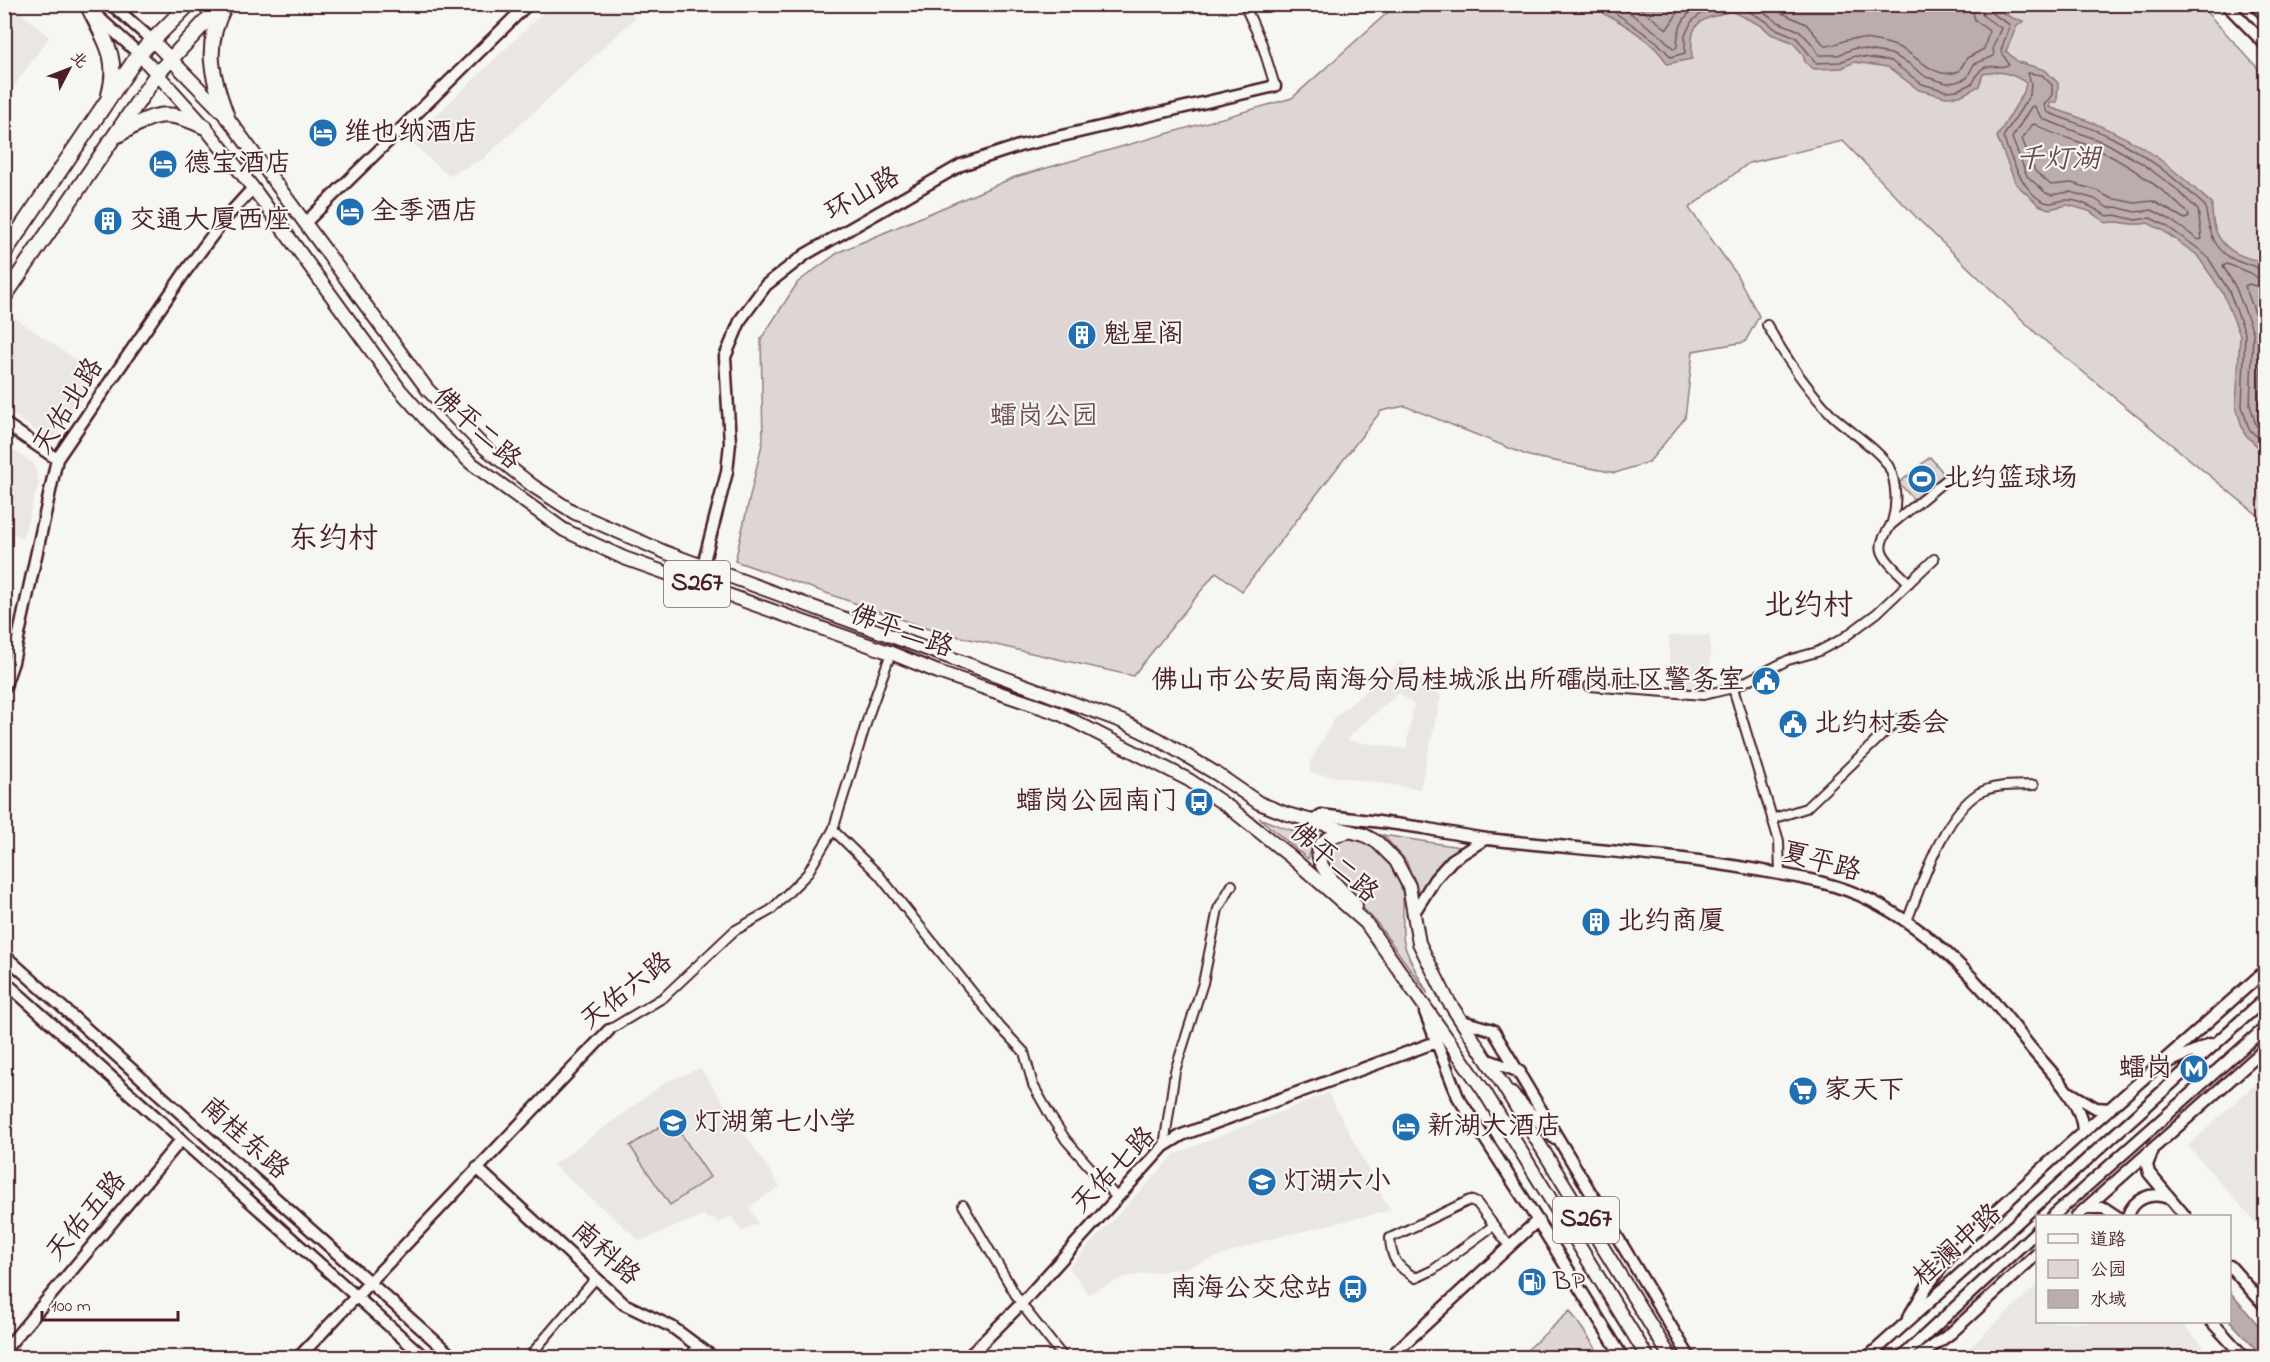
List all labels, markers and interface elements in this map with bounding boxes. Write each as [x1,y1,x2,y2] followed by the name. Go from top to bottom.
[39,39,99,99] north arrow
[64,46,93,74] text: 北
[344,114,479,153] place label: 维也纳酒店
[307,117,339,149] hotel icon: 维也纳酒店
[2016,140,2103,181] water label: 千灯湖
[184,145,292,184] place label: 德宝酒店
[147,148,179,180] hotel icon: 德宝酒店
[818,158,908,232] street label: 环山路
[371,193,479,232] place label: 全季酒店
[334,196,366,228] hotel icon: 全季酒店
[129,202,291,241] place label: 交通大厦西座
[92,205,124,237] building icon: 交通大厦西座
[1103,316,1184,355] place label: 魁星阁
[1066,319,1098,351] building icon: 魁星阁
[24,351,114,463] street label: 天佑北路
[423,378,529,480] street label: 佛平二路
[990,398,1098,437] park label: 𧒽岗公园
[1943,460,2078,499] place label: 北约篮球场
[1906,463,1938,495] sports icon: 北约篮球场
[288,518,378,562] district label: 东约村
[664,561,730,607] road number: S267
[1763,585,1853,629] district label: 北约村
[844,595,958,669] street label: 佛平二路
[1151,662,1745,701] place label: 佛山市公安局南海分局桂城派出所礌岗社区警务室
[1750,665,1782,697] public building icon: 佛山市公安局南海分局桂城派出所礌岗社区警务室
[1814,705,1949,744] place label: 北约村委会
[1777,708,1809,740] public building icon: 北约村委会
[1016,783,1178,822] place label: 𧒽岗公园南门
[1183,786,1215,818] bus stop icon: 𧒽岗公园南门
[1279,813,1387,913] street label: 佛平二路
[1777,834,1865,892] street label: 夏平路
[1617,903,1725,942] place label: 北约商厦
[1580,906,1612,938] building icon: 北约商厦
[572,943,682,1041] street label: 天佑六路
[2119,1050,2173,1089] place label: 𧒽岗
[2178,1053,2210,1085] metro station icon: 𧒽岗
[1824,1072,1905,1111] place label: 家天下
[1787,1075,1819,1107] supermarket icon: 家天下
[191,1088,297,1190] street label: 南桂东路
[694,1104,856,1143] place label: 灯湖第七小学
[657,1107,689,1139] school or university icon: 灯湖第七小学
[1427,1108,1562,1147] place label: 新湖大酒店
[1390,1111,1422,1143] hotel icon: 新湖大酒店
[1062,1119,1166,1223] street label: 天佑七路
[37,1163,137,1271] street label: 天佑五路
[1283,1163,1391,1202] place label: 灯湖六小
[1246,1166,1278,1198] school or university icon: 灯湖六小
[1905,1195,2011,1297] street label: 桂澜中路
[1553,1197,1619,1243] road number: S267
[562,1212,648,1296] street label: 南科路
[2036,1215,2231,1323] legend
[2090,1228,2126,1254] text: 道路
[2090,1258,2126,1284] text: 公园
[1552,1263,1585,1302] place label: BP
[1516,1266,1548,1298] fuel station icon: BP
[1170,1270,1332,1309] place label: 南海公交总站
[1337,1273,1369,1305] bus stop icon: 南海公交总站
[42,1284,178,1322] scale bar
[2090,1288,2126,1314] text: 水域
[51,1294,91,1320] text: 100 m

